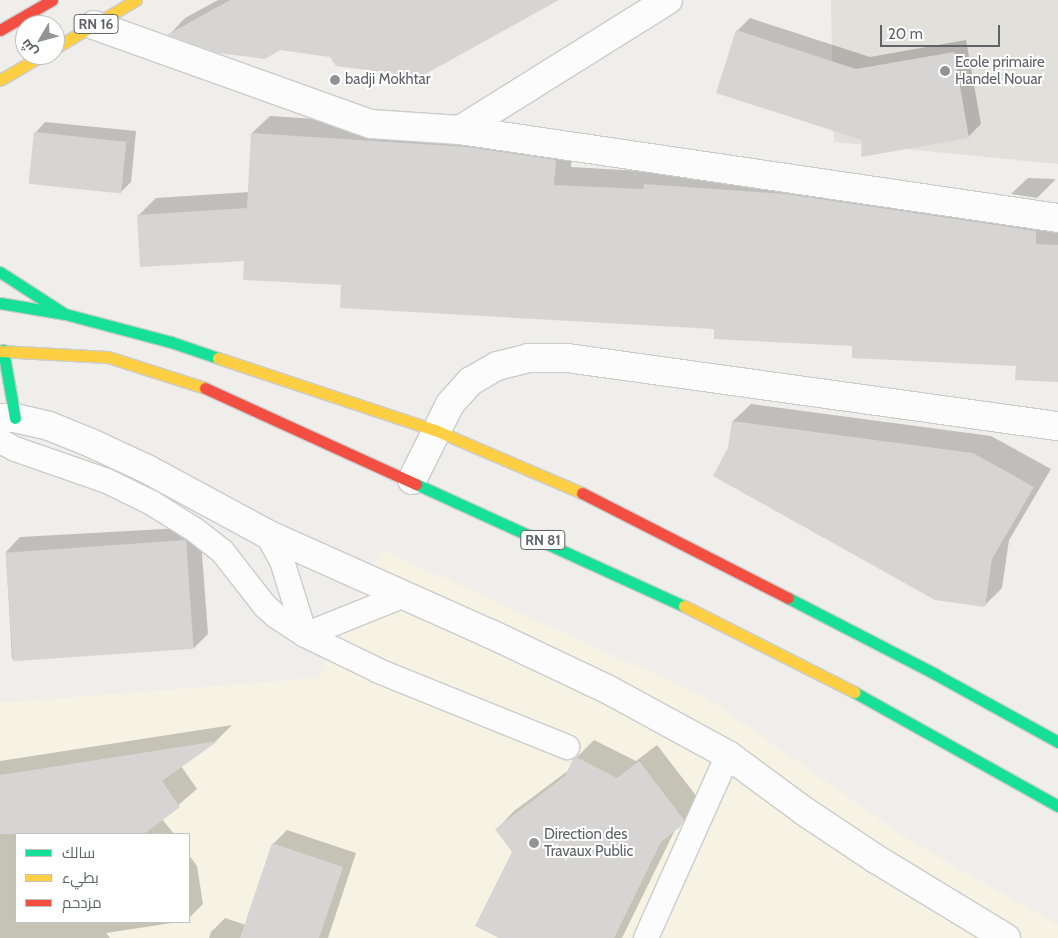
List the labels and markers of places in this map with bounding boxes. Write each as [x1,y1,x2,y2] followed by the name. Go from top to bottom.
[955,53,1045,88] place label: Ecole primaire Handel Nouar
[939,65,951,77] marker: Ecole primaire Handel Nouar
[345,71,431,89] place label: badji Mokhtar
[329,74,341,86] marker: badji Mokhtar
[544,825,633,860] place label: Direction des Travaux Public
[528,837,540,849] marker: Direction des Travaux Public

